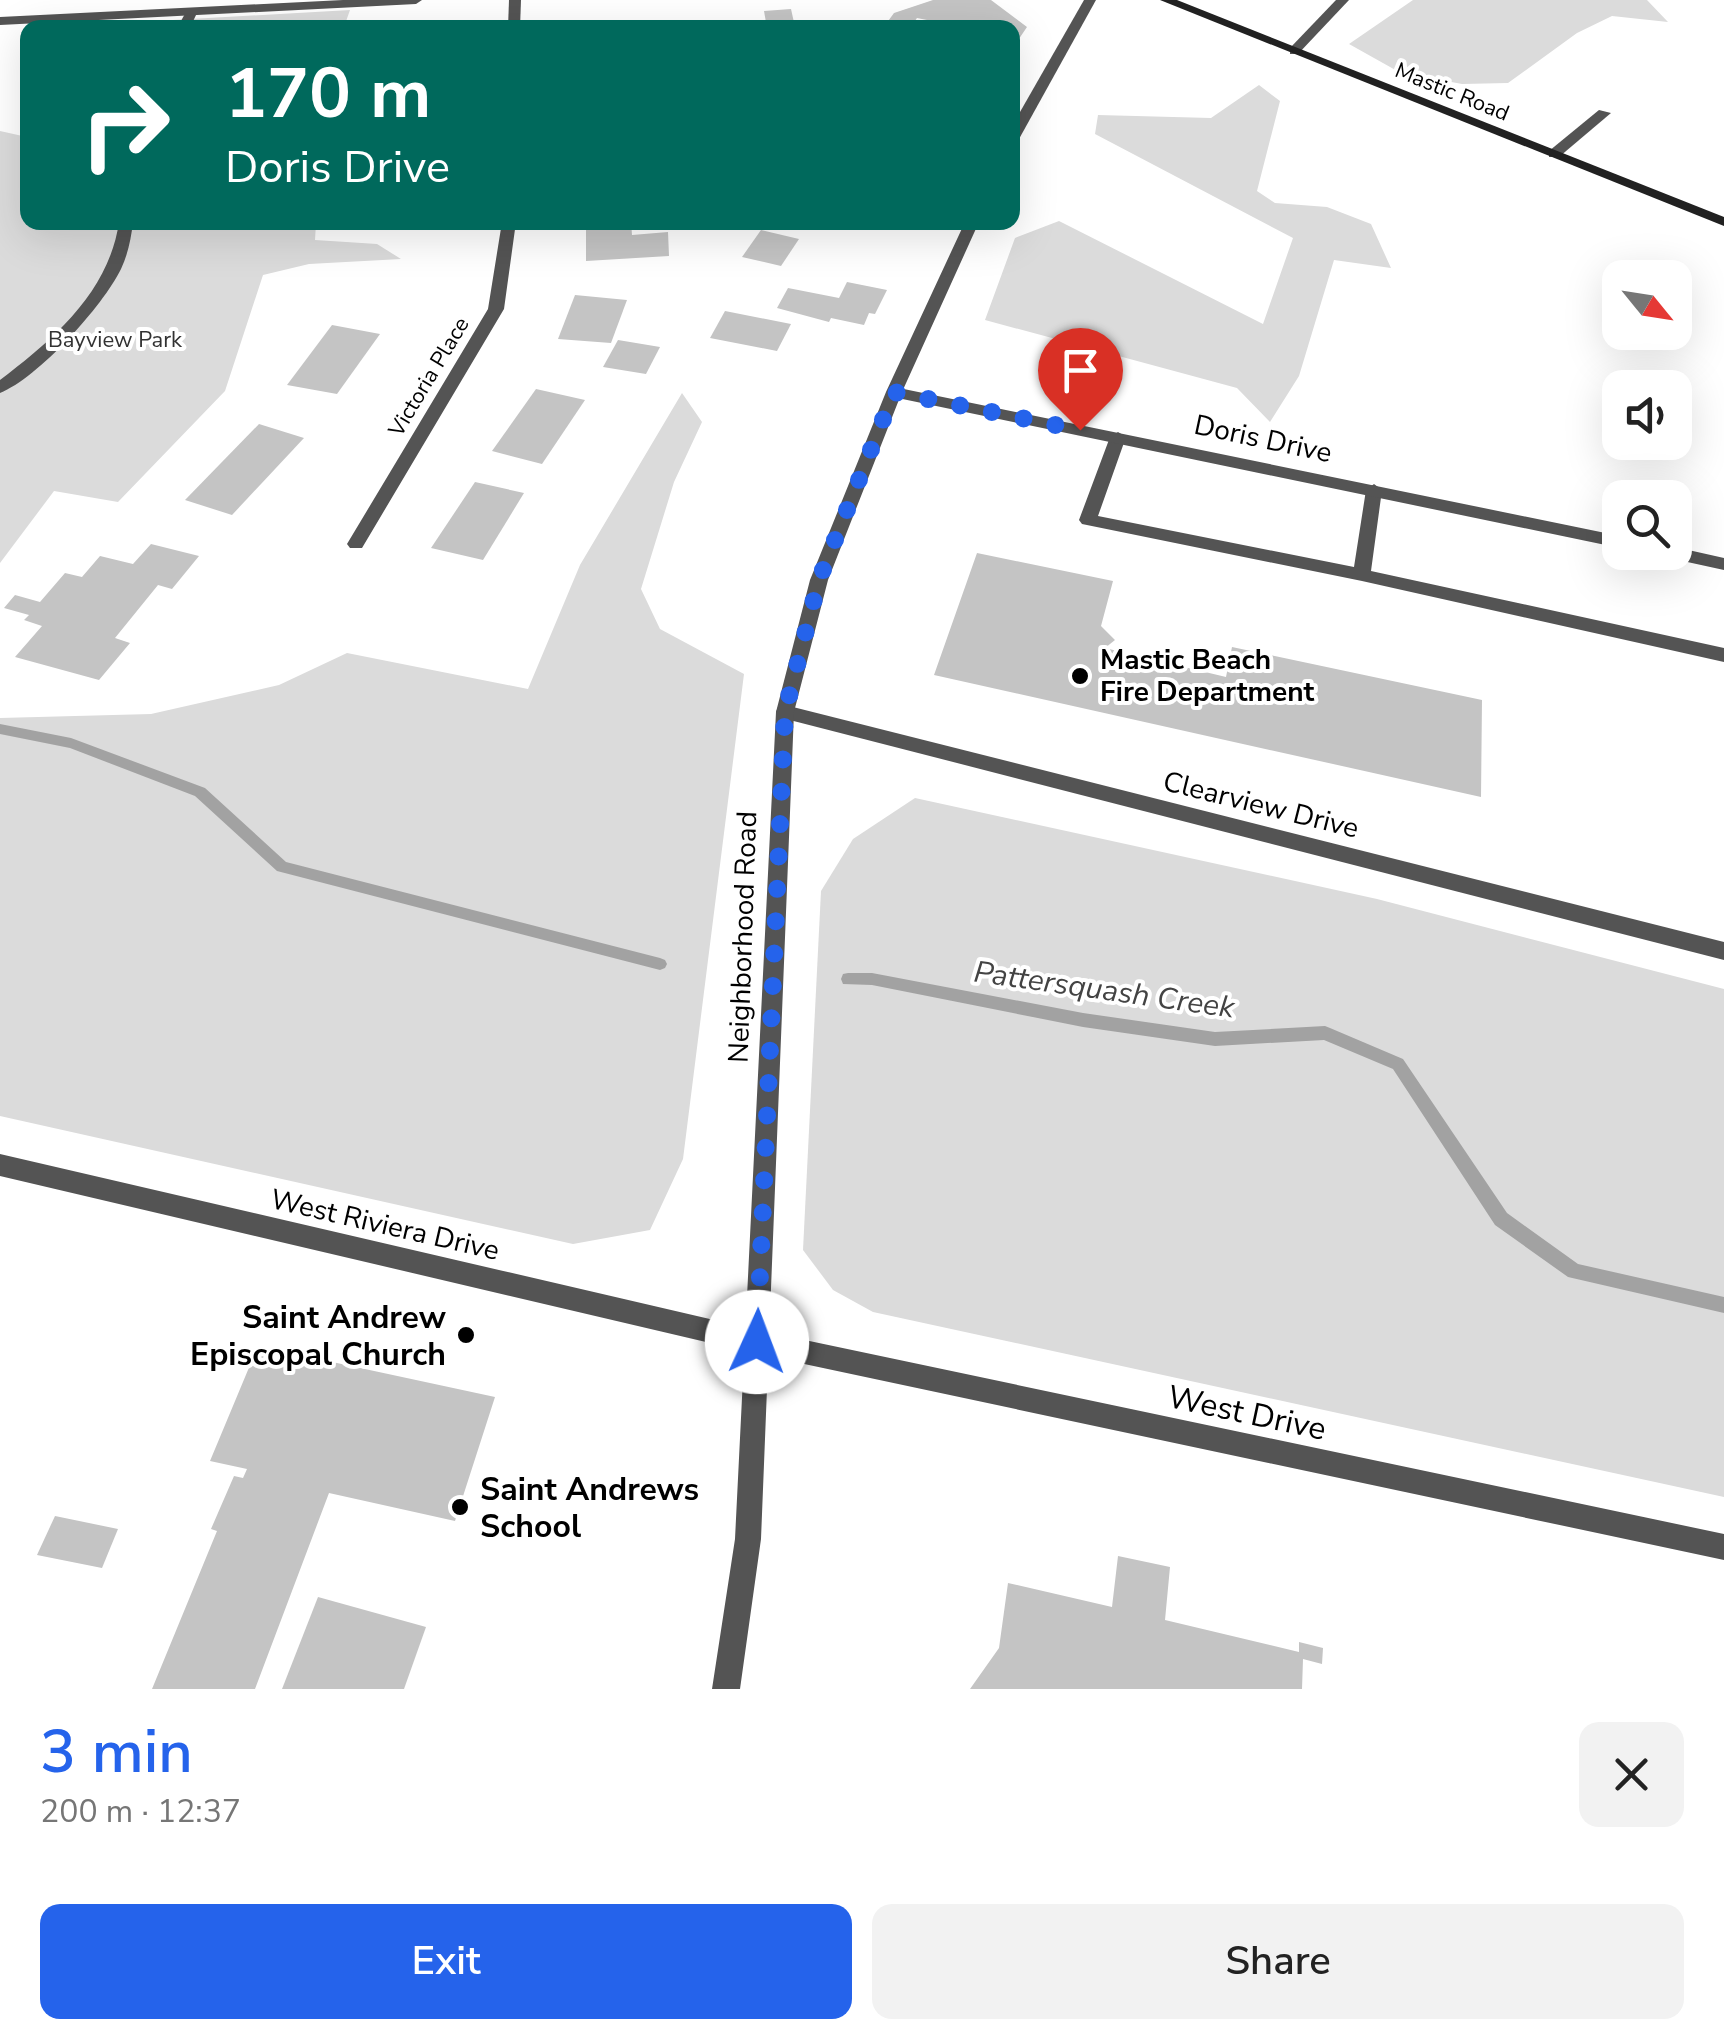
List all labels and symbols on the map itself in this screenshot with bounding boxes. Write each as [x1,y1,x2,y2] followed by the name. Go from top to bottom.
[1390,55,1514,129] street label: Mastic Road
[1602,260,1692,350] north arrow
[381,312,476,443] street label: Victoria Place
[48,325,183,355] park label: Bayview Park
[1038,328,1123,431] pin
[1191,406,1335,472] street label: Doris Drive
[1100,641,1315,711] place label: Mastic Beach Fire Department
[1069,665,1091,687] marker: Mastic Beach Fire Department
[1159,762,1363,848] street label: Clearview Drive
[720,810,766,1064] street label: Neighborhood Road
[971,951,1238,1029] water label: Pattersquash Creek
[267,1180,503,1270] street label: West Riviera Drive
[705,1290,809,1394] position arrow
[190,1296,447,1376] place label: Saint Andrew Episcopal Church
[455,1324,477,1346] marker: Saint Andrew Episcopal Church
[1164,1375,1330,1451] street label: West Drive
[480,1468,699,1548] place label: Saint Andrews School
[449,1496,471,1518] marker: Saint Andrews School

